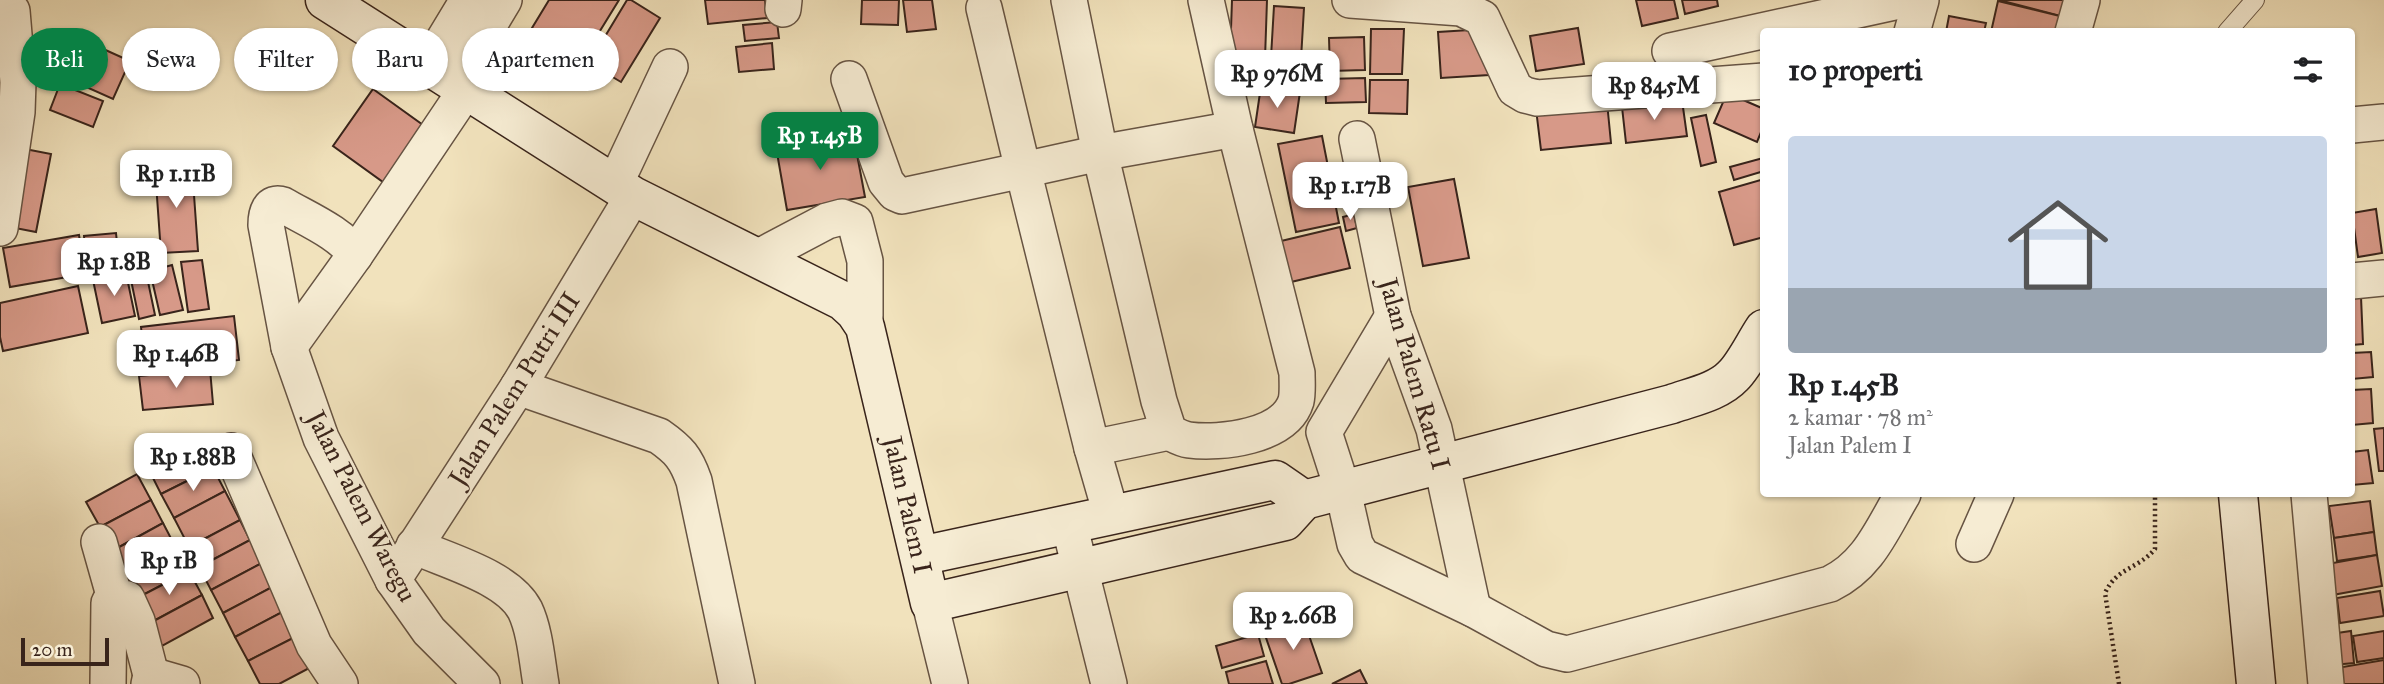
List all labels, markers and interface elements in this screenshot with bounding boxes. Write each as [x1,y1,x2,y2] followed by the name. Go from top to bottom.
[21,28,108,91] chip: Beli
[122,28,220,91] chip: Sewa
[234,28,338,91] chip: Filter
[352,28,448,91] chip: Baru
[462,28,619,91] chip: Apartemen
[1212,50,1342,110] pin: Rp 976M
[2289,51,2327,89] icon: filters
[1788,52,1923,88] text: 10 properti
[1231,59,1323,87] text: Rp 976M
[1589,62,1719,122] pin: Rp 845M
[1608,71,1700,99] text: Rp 845M
[748,113,892,172] pin: Rp 1.45B
[777,121,863,149] text: Rp 1.45B
[104,150,248,210] pin: Rp 1.11B
[136,159,216,187] text: Rp 1.11B
[1278,162,1422,222] pin: Rp 1.17B
[1308,171,1392,199] text: Rp 1.17B
[1995,182,2121,308] icon: home
[49,238,179,298] pin: Rp 1.8B
[77,247,151,275] text: Rp 1.8B
[1371,271,1458,474] street label: Jalan Palem Ratu I
[440,286,587,495] street label: Jalan Palem Putri III
[104,330,248,390] pin: Rp 1.46B
[133,339,219,367] text: Rp 1.46B
[1788,367,1899,403] text: Rp 1.45B
[299,402,424,607] street label: Jalan Palem Waregu
[1788,403,1933,431] text: 2 kamar · 78 m²
[876,430,939,577] street label: Jalan Palem I
[1788,431,1912,459] text: Jalan Palem I
[121,434,265,493] pin: Rp 1.88B
[150,442,236,470] text: Rp 1.88B
[120,538,218,597] pin: Rp 1B
[141,546,197,574] text: Rp 1B
[1221,592,1365,652] pin: Rp 2.66B
[1249,601,1337,629] text: Rp 2.66B
[21,635,108,667] scale bar
[32,638,73,661] text: 20 m

